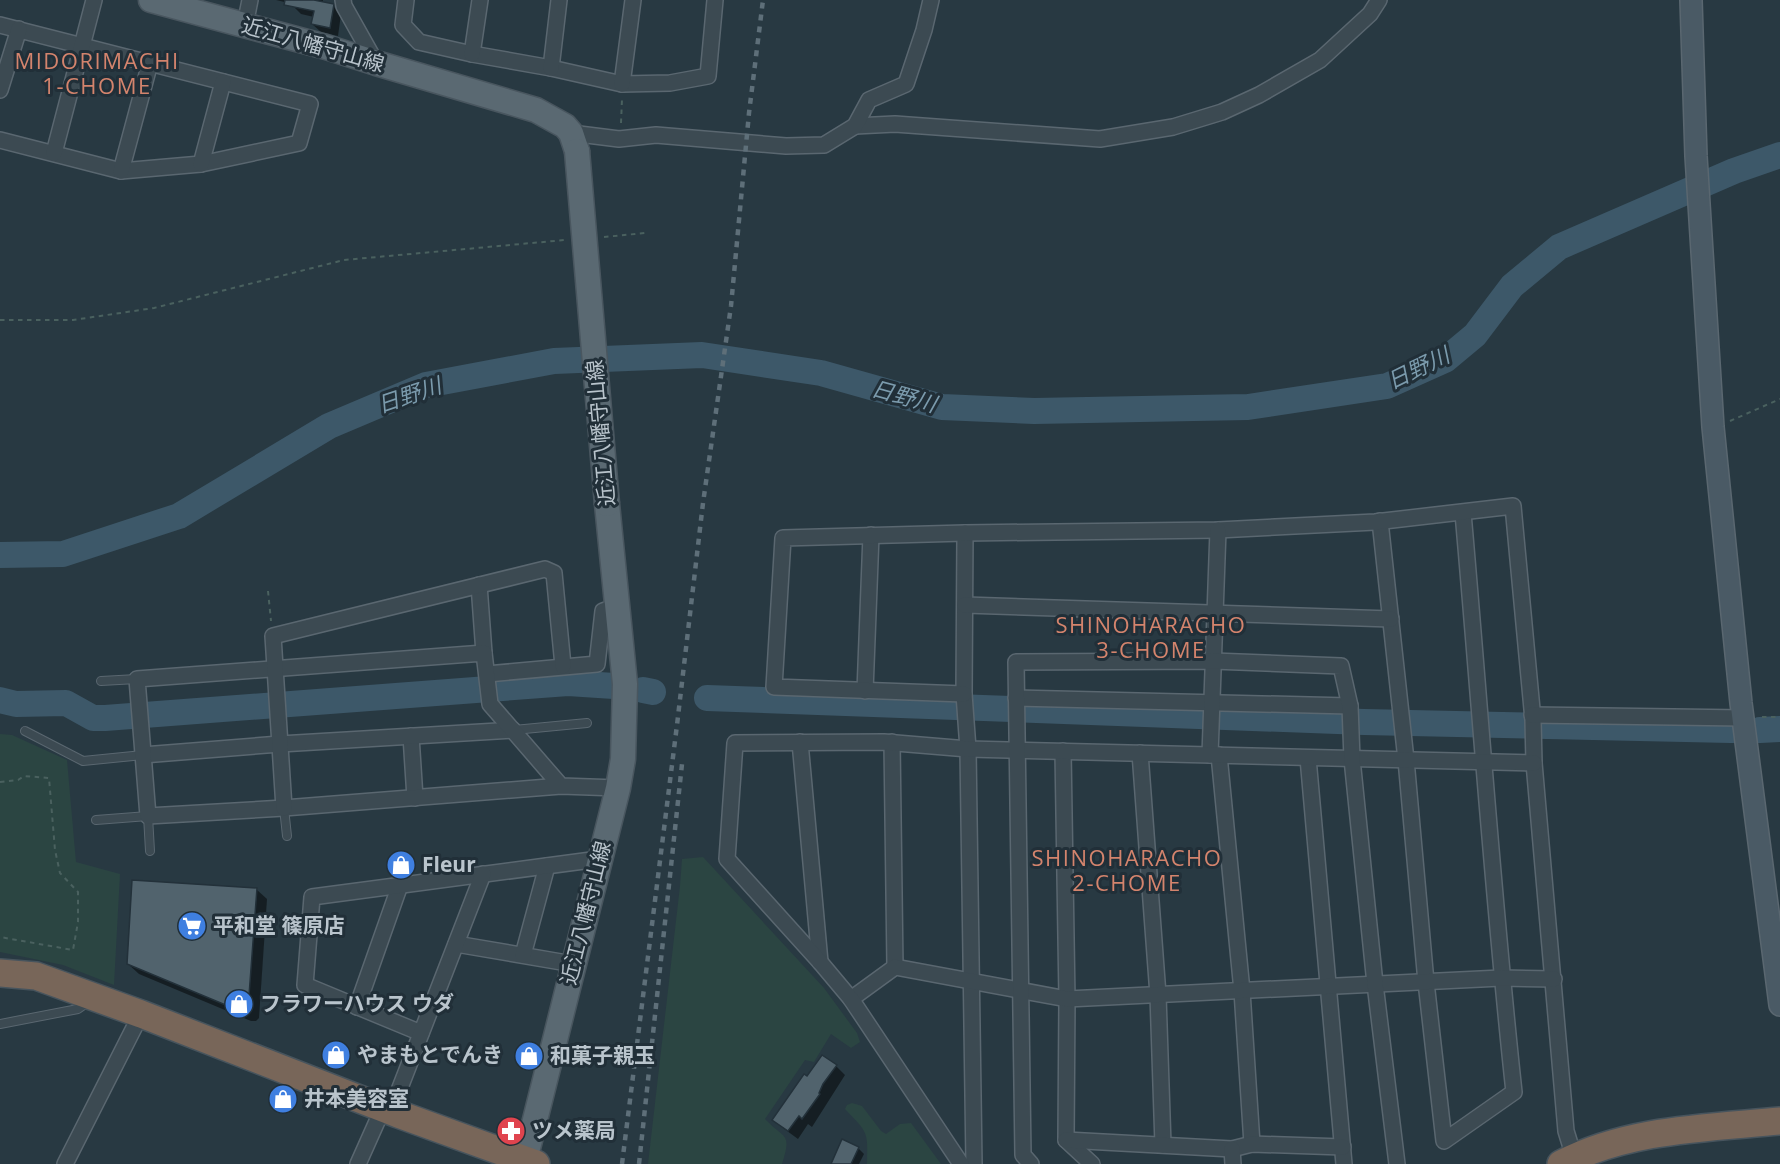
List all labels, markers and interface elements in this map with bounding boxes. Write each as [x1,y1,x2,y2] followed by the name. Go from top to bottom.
[239,10,388,78] street label: 近江八幡守山線
[14,45,180,100] district label: MIDORIMACHI 1-CHOME
[1381,338,1456,395] water label: 日野川
[580,359,620,508] street label: 近江八幡守山線
[373,368,447,419] water label: 日野川
[868,372,942,419] water label: 日野川
[1056,609,1246,664] district label: SHINOHARACHO 3-CHOME
[554,838,616,987] street label: 近江八幡守山線
[1032,842,1222,897] district label: SHINOHARACHO 2-CHOME
[385,849,417,881] shop icon: Fleur
[422,850,476,878] place label: Fleur
[176,910,208,942] supermarket icon: 平和堂 篠原店
[213,911,344,939] place label: 平和堂 篠原店
[223,988,255,1020] shop icon: フラワーハウス ウダ
[260,989,454,1017] place label: フラワーハウス ウダ
[320,1039,352,1071] shop icon: やまもとでんき
[357,1040,503,1068] place label: やまもとでんき
[513,1040,545,1072] shop icon: 和菓子親玉
[550,1041,655,1069] place label: 和菓子親玉
[267,1083,299,1115] shop icon: 井本美容室
[304,1084,409,1112] place label: 井本美容室
[495,1115,527,1147] pharmacy icon: ツメ薬局
[532,1116,616,1144] place label: ツメ薬局

